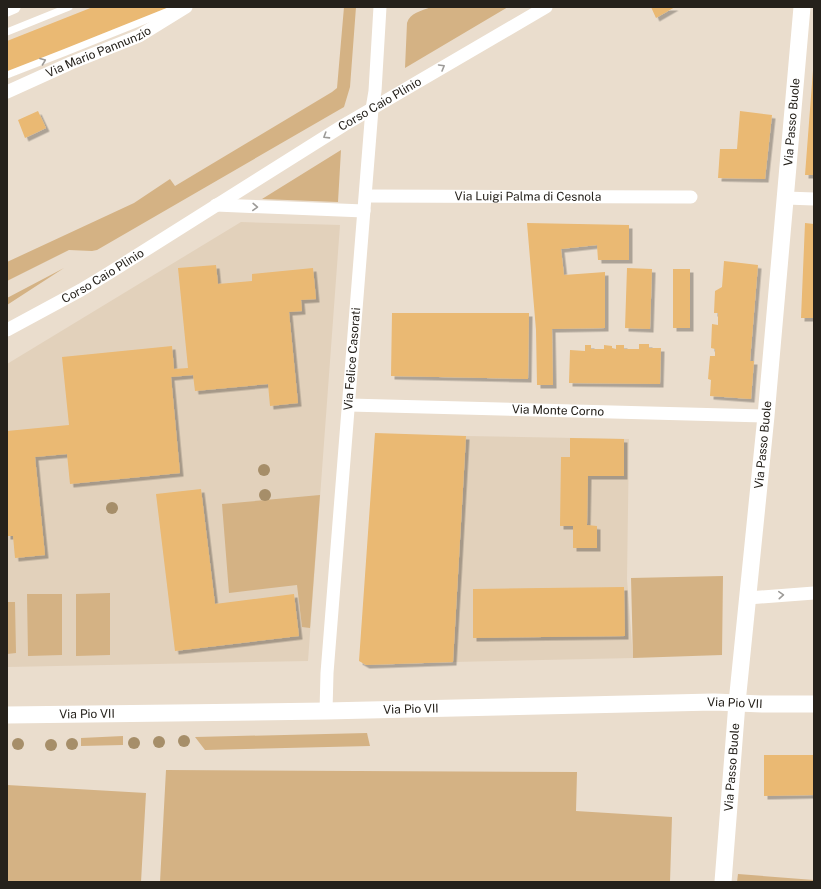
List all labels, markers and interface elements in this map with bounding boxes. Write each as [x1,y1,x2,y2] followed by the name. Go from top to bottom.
[44,23,154,80] street label: Via Mario Pannunzio
[40,57,47,65] one-way arrow
[438,65,445,72] one-way arrow
[336,74,424,134] street label: Corso Caio Plinio
[781,77,803,167] street label: Via Passo Buole
[324,131,331,138] one-way arrow
[455,189,601,204] street label: Via Luigi Palma di Cesnola
[252,202,258,211] one-way arrow
[59,246,147,306] street label: Corso Caio Plinio
[341,307,363,411] street label: Via Felice Casorati
[752,400,774,490] street label: Via Passo Buole
[512,402,604,419] street label: Via Monte Corno
[778,591,784,600] one-way arrow
[707,695,763,711] street label: Via Pio VII
[383,701,439,717] street label: Via Pio VII
[59,707,115,721] street label: Via Pio VII
[722,723,742,812] street label: Via Passo Buole

